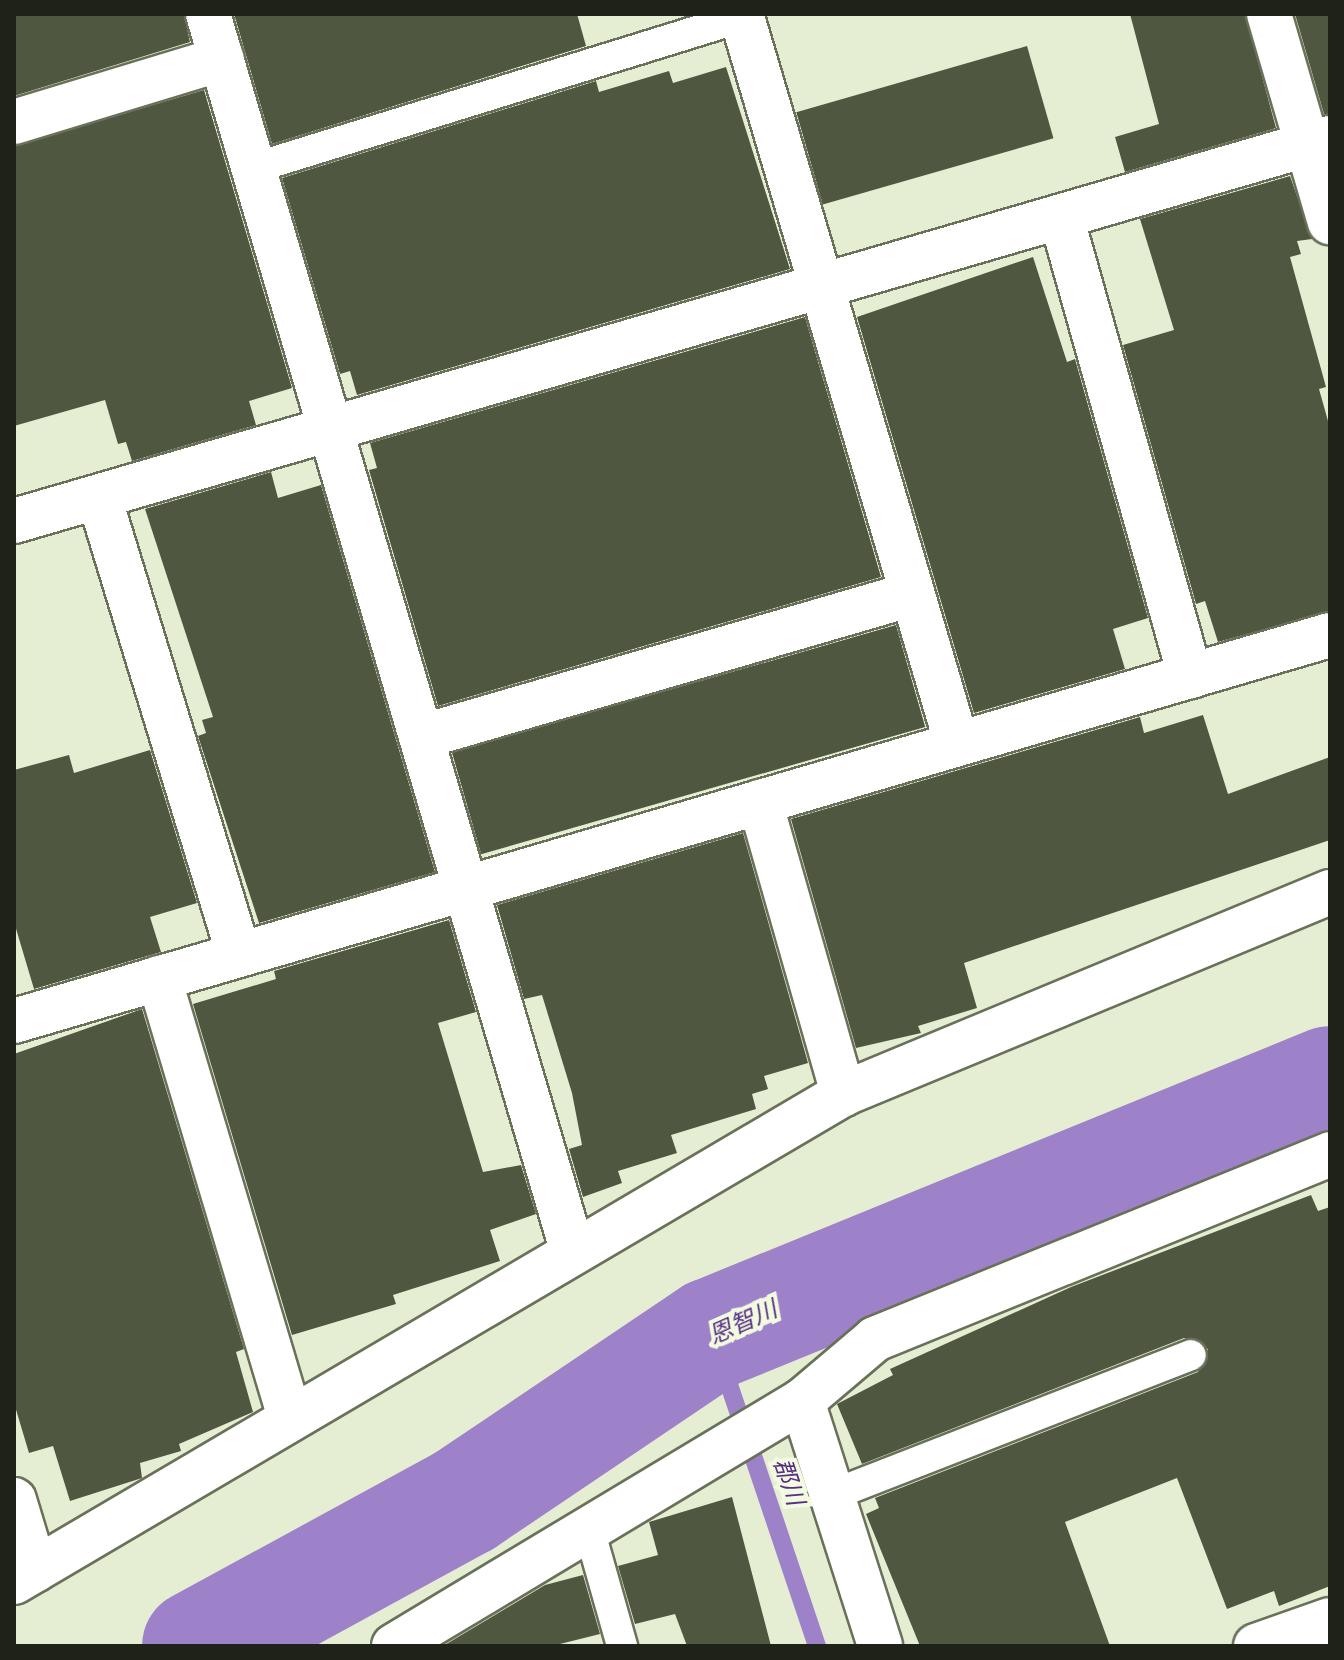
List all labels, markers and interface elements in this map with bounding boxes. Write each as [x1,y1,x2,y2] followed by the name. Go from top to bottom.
[704,1295,782,1351] water label: 恩智川
[767,1455,809,1509] water label: 郡川

